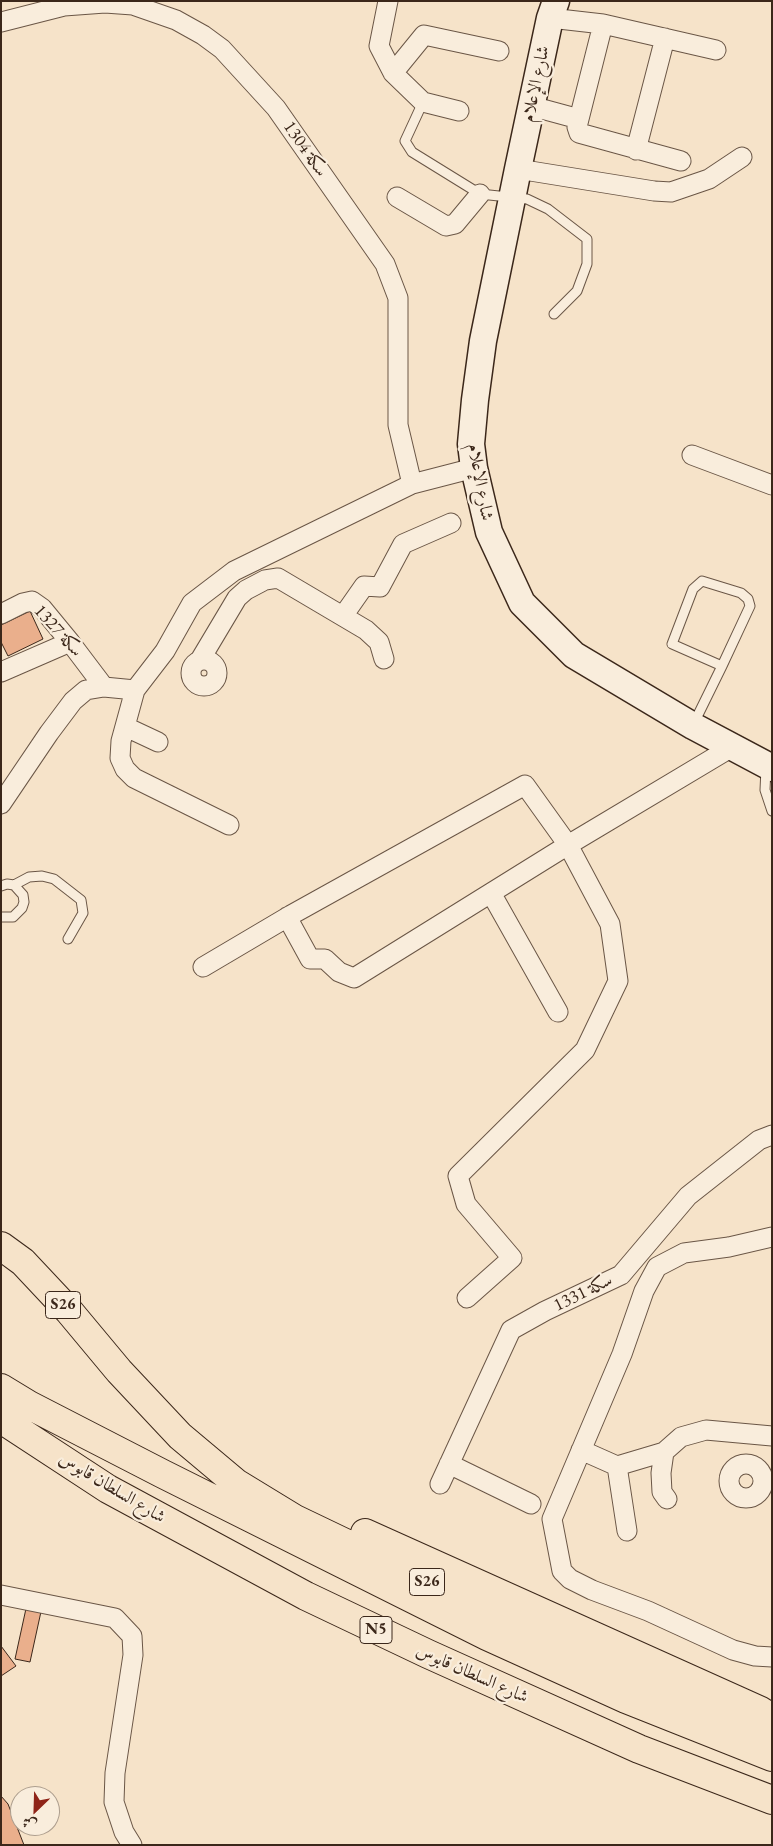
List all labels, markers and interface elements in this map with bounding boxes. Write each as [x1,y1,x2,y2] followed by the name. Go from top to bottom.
[517,44,555,124] street label: شارع الإعلام
[278,117,332,181] street label: سكة 1304
[463,442,497,522] street label: شارع الإعلام
[29,600,87,662] street label: سكة 1327
[550,1270,616,1316] street label: سكة 1331
[46,1292,80,1318] road number: S26
[55,1448,169,1528] street label: شارع السلطان قابوس
[410,1568,444,1595] road number: S26
[360,1616,392,1644] road number: N5
[413,1640,531,1708] street label: شارع السلطان قابوس
[10,1786,60,1836] north arrow
[19,1813,39,1835] text: ش

